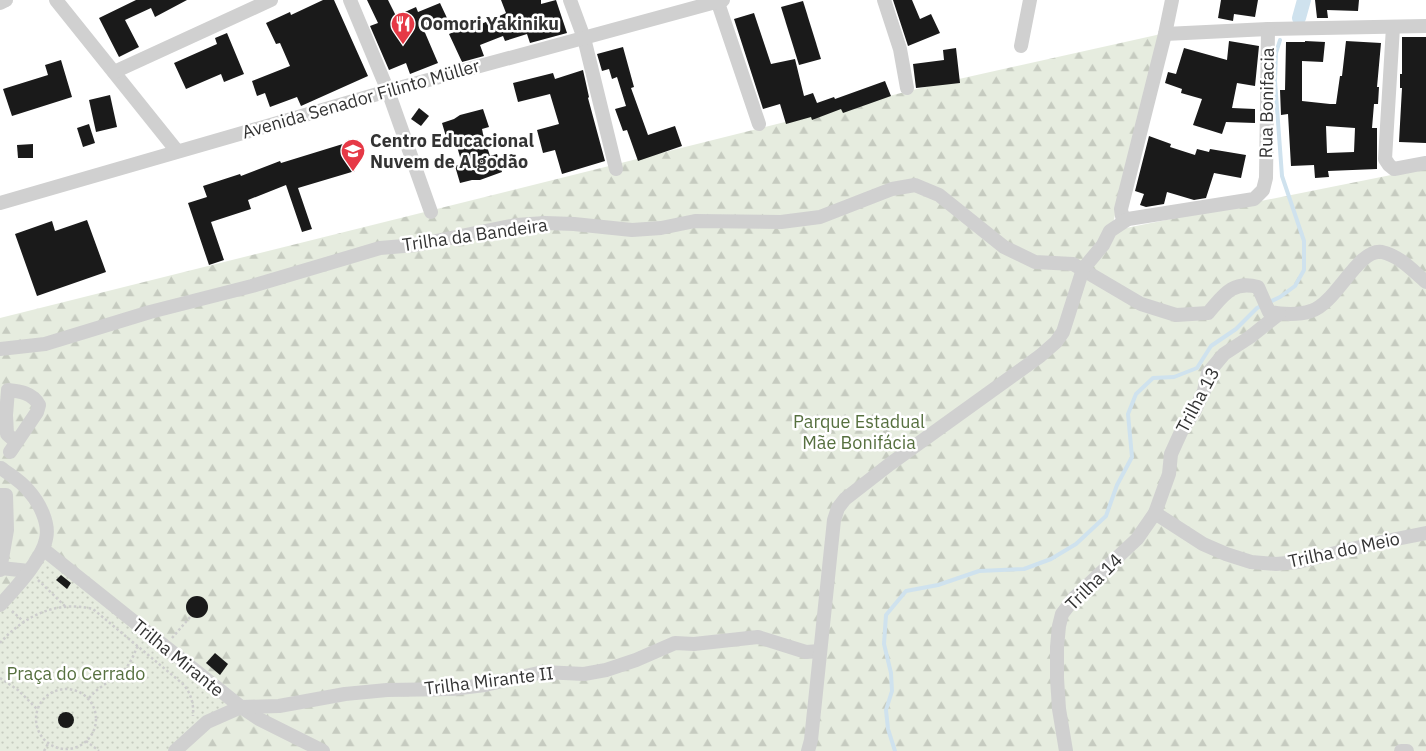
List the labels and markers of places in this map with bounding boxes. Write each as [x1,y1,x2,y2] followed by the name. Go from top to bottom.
[390,11,416,45] restaurant icon: Oomori Yakiniku
[420,12,559,35] place label: Oomori Yakiniku
[370,129,535,173] place label: Centro Educacional Nuvem de Algodão
[340,138,366,172] school or university icon: Centro Educacional Nuvem de Algodão

